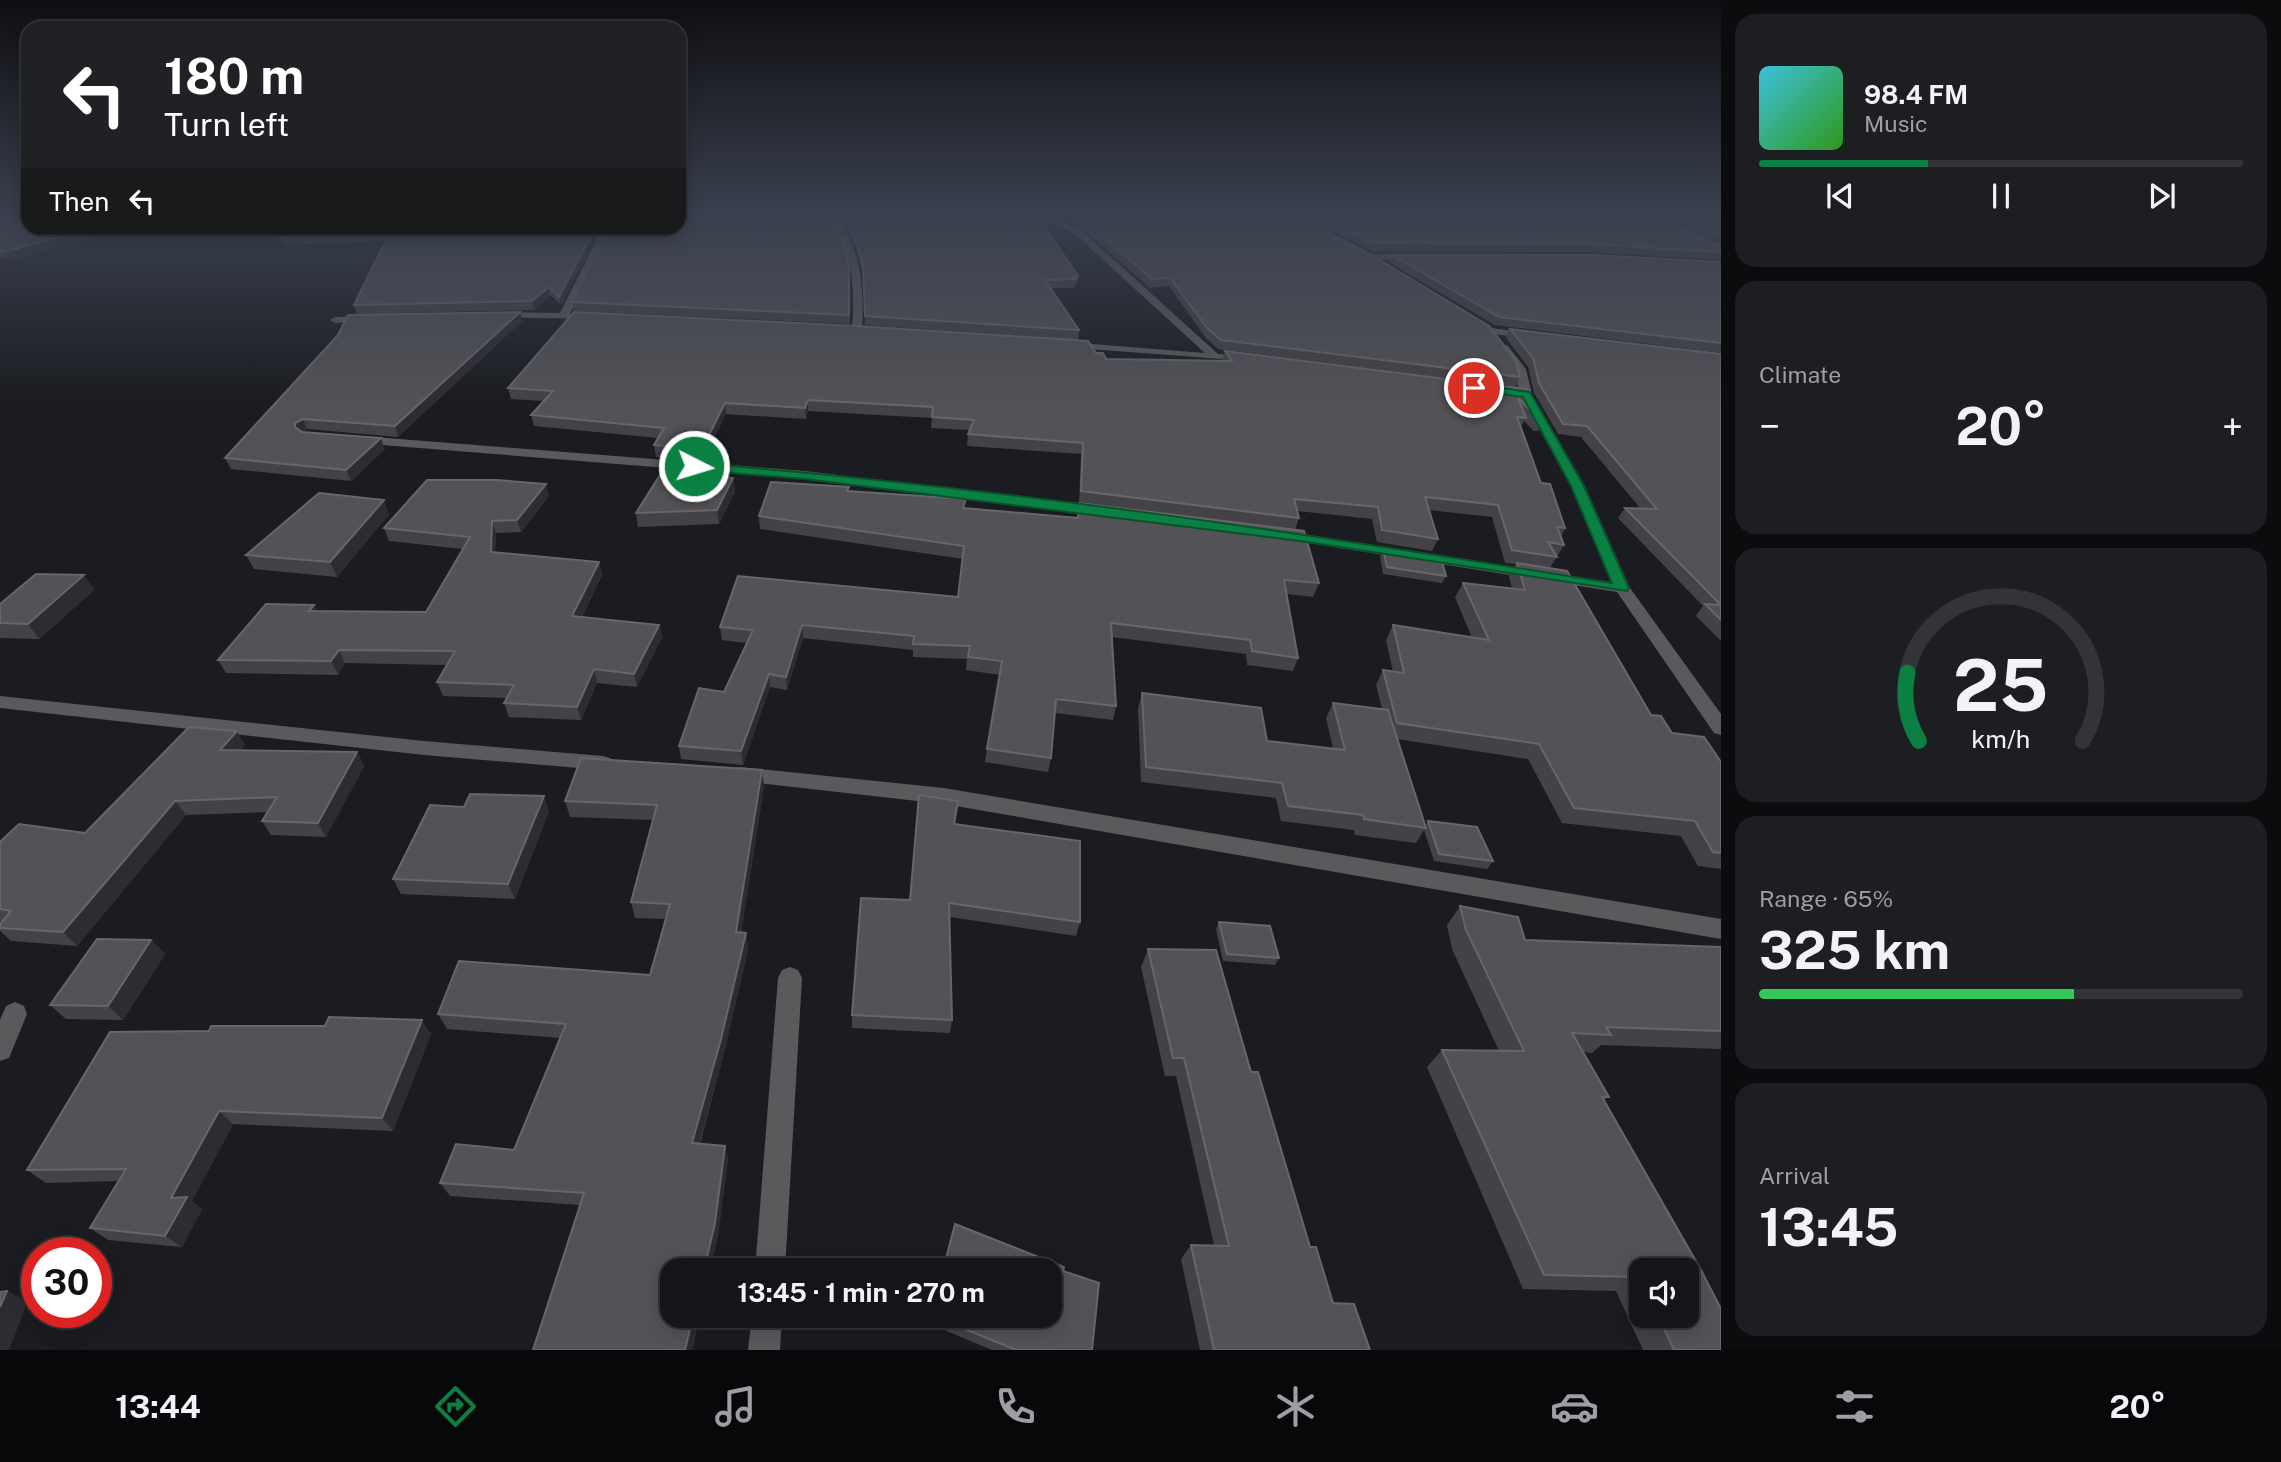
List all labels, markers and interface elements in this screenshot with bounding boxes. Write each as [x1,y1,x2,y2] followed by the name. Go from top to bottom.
[164,47,304,105] text: 180 m
[49,49,140,140] icon: left
[1864,79,1968,110] text: 98.4 FM
[164,106,289,143] text: Turn left
[1864,110,1928,137] text: Music
[1821,177,1859,215] icon: previous
[1982,177,2020,215] icon: pause
[2143,177,2181,215] icon: next
[123,182,161,220] icon: left
[49,186,109,217] text: Then
[1444,358,1504,418] pin
[1759,361,1841,388] text: Climate
[1455,369,1493,407] icon: arrive
[1955,396,2047,457] text: 20°
[1759,404,1780,449] text: −
[2222,404,2243,449] text: +
[657,429,731,503] position arrow
[1953,642,2049,727] text: 25
[1972,724,2030,754] text: km/h
[1759,885,1893,912] text: Range · 65%
[1759,920,1950,981] text: 325 km
[1759,1162,1830,1189] text: Arrival
[1759,1197,1898,1258] text: 13:45
[21,1237,112,1328] speed limit sign: 30
[1629,1258,1699,1328] map controls
[1629,1258,1699,1328] button: sound
[737,1277,985,1308] text: 13:45 · 1 min · 270 m
[431,1382,480,1431] icon: directions
[711,1382,760,1431] icon: music
[991,1382,1040,1431] icon: phone
[1271,1382,1320,1431] icon: climate
[1550,1382,1599,1431] icon: car
[1830,1382,1879,1431] icon: filters
[115,1388,201,1425] text: 13:44
[2110,1388,2166,1425] text: 20°

